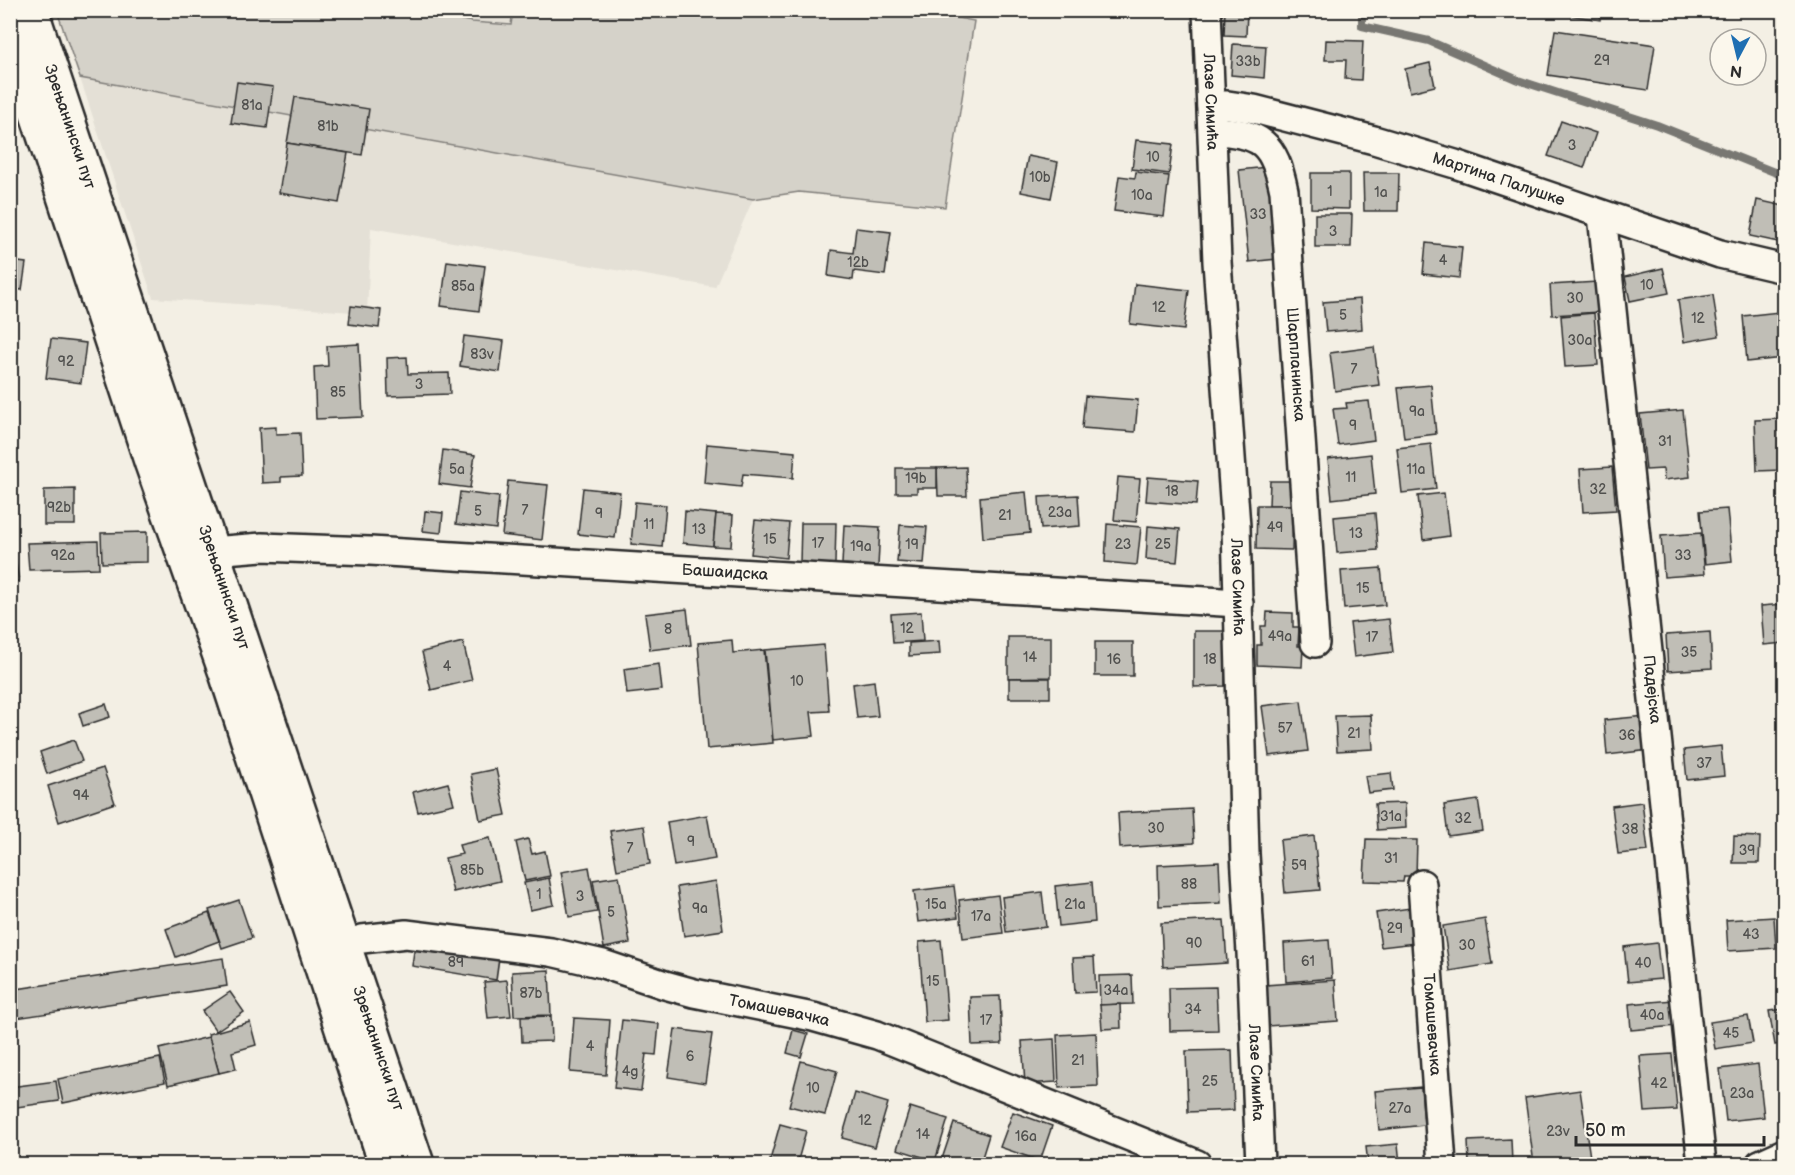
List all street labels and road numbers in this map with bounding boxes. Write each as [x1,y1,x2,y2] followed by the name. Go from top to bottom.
[1199,52,1222,151] street label: Лазе Симића
[40,62,100,192] street label: Зрењанински пут
[1430,148,1568,210] street label: Мартина Палушке
[1283,307,1309,423] street label: Шарпланинска
[195,523,254,653] street label: Зрењанински пут
[1227,537,1249,637] street label: Лазе Симића
[681,560,769,584] street label: Башаидска
[1639,654,1665,725] street label: Падејска
[1419,973,1445,1077] street label: Томашевачка
[349,984,408,1114] street label: Зрењанински пут
[727,991,833,1031] street label: Томашевачка
[1244,1023,1268,1122] street label: Лазе Симића

